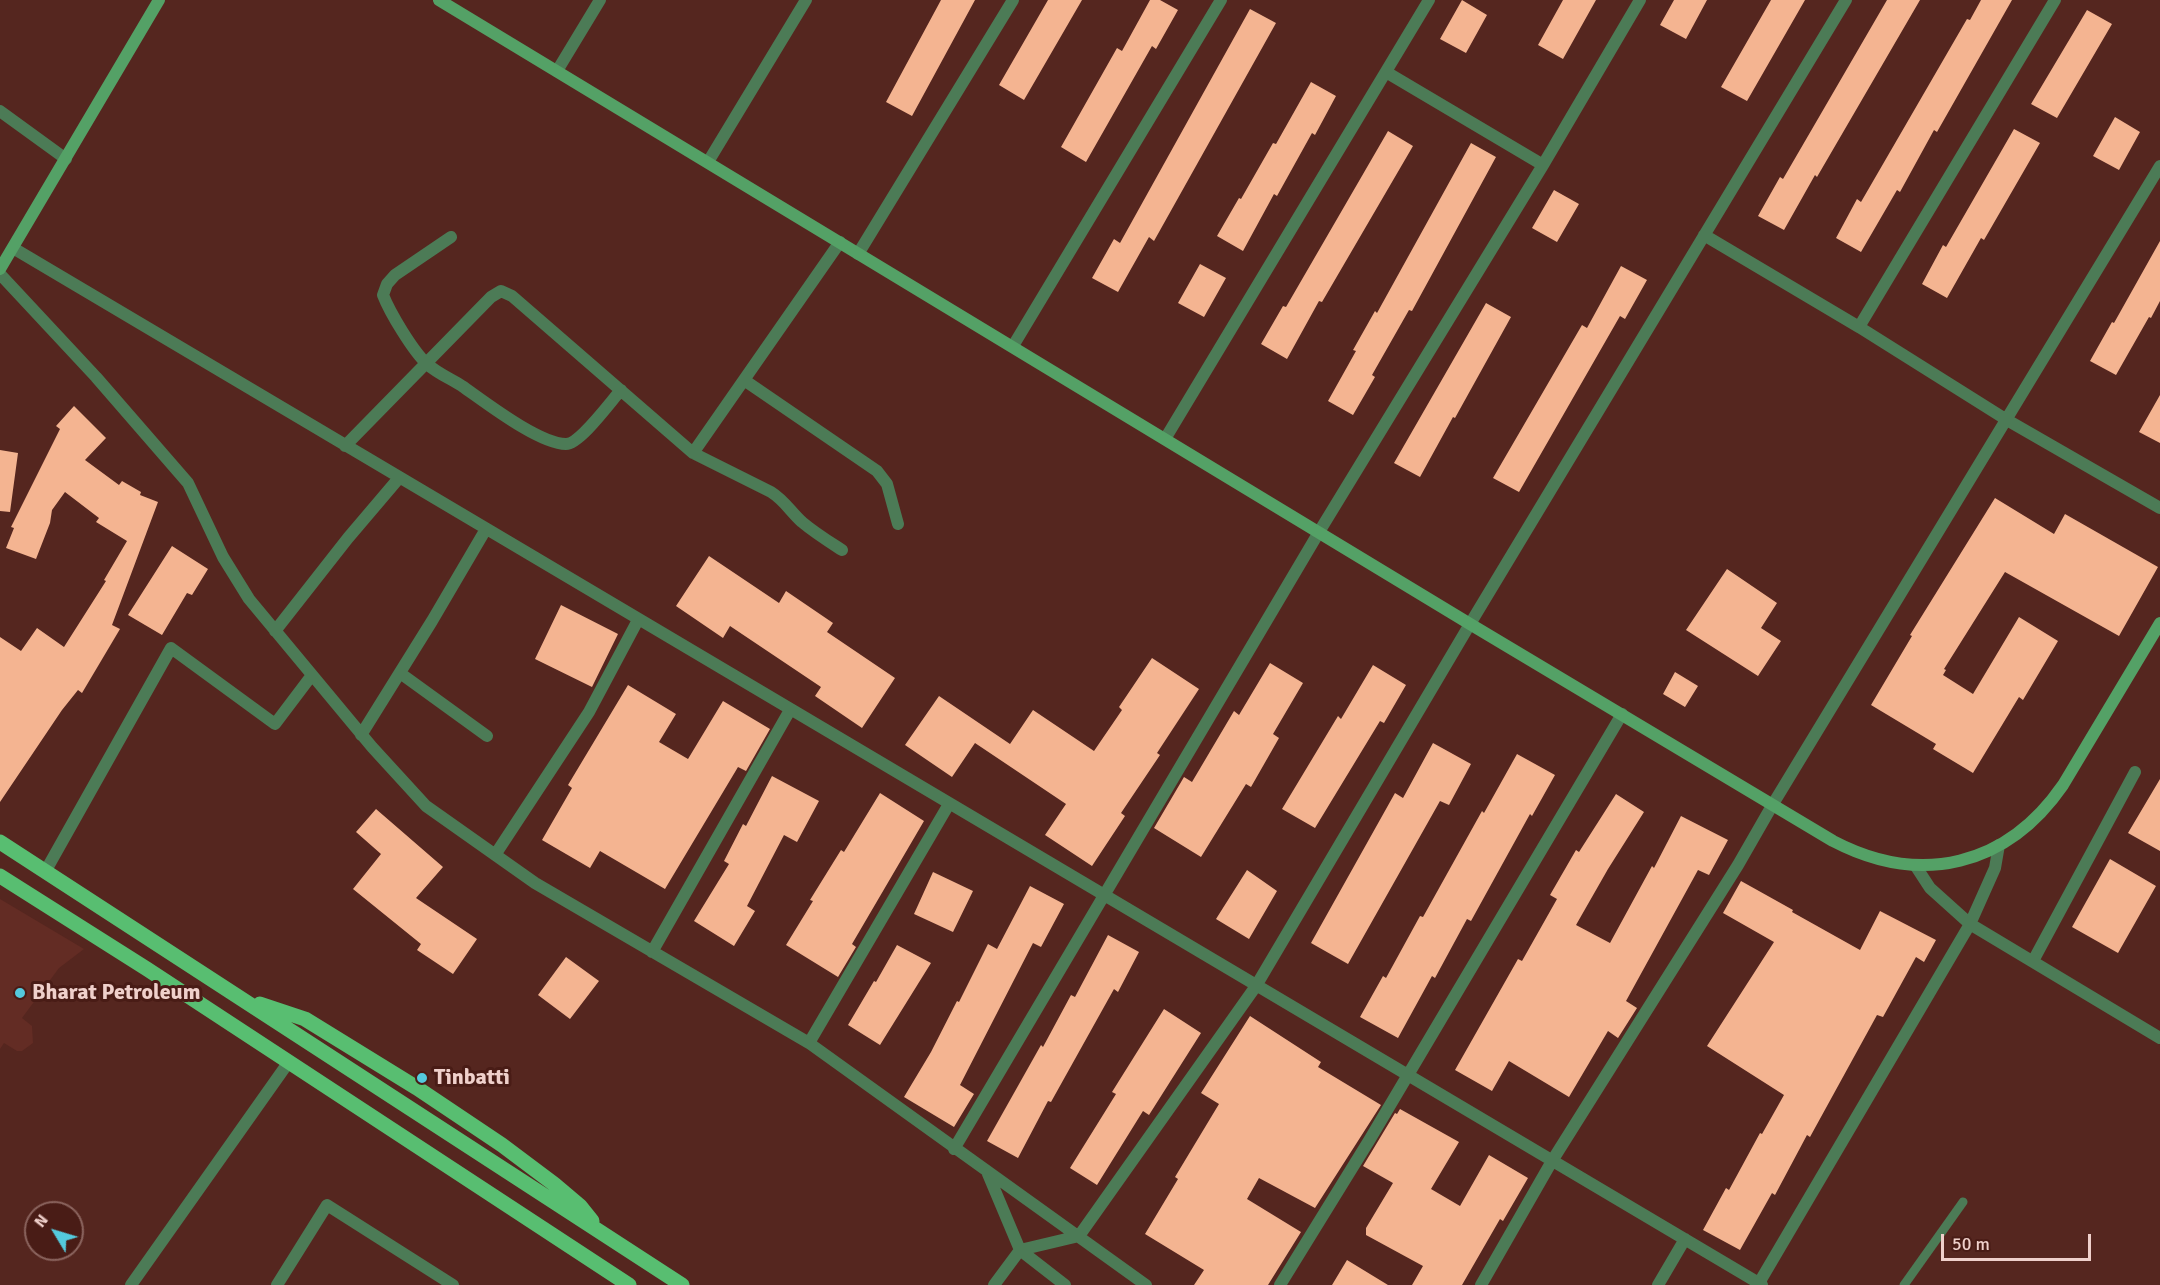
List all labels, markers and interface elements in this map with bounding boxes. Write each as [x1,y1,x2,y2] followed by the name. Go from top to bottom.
[32,980,200,1006] place label: Bharat Petroleum
[13,986,27,1000] marker: Bharat Petroleum
[434,1065,510,1091] place label: Tinbatti
[415,1071,429,1085] marker: Tinbatti
[24,1201,84,1261] north arrow
[30,1211,53,1232] text: N
[1944,1222,2094,1260] scale bar
[1952,1233,1990,1255] text: 50 m

